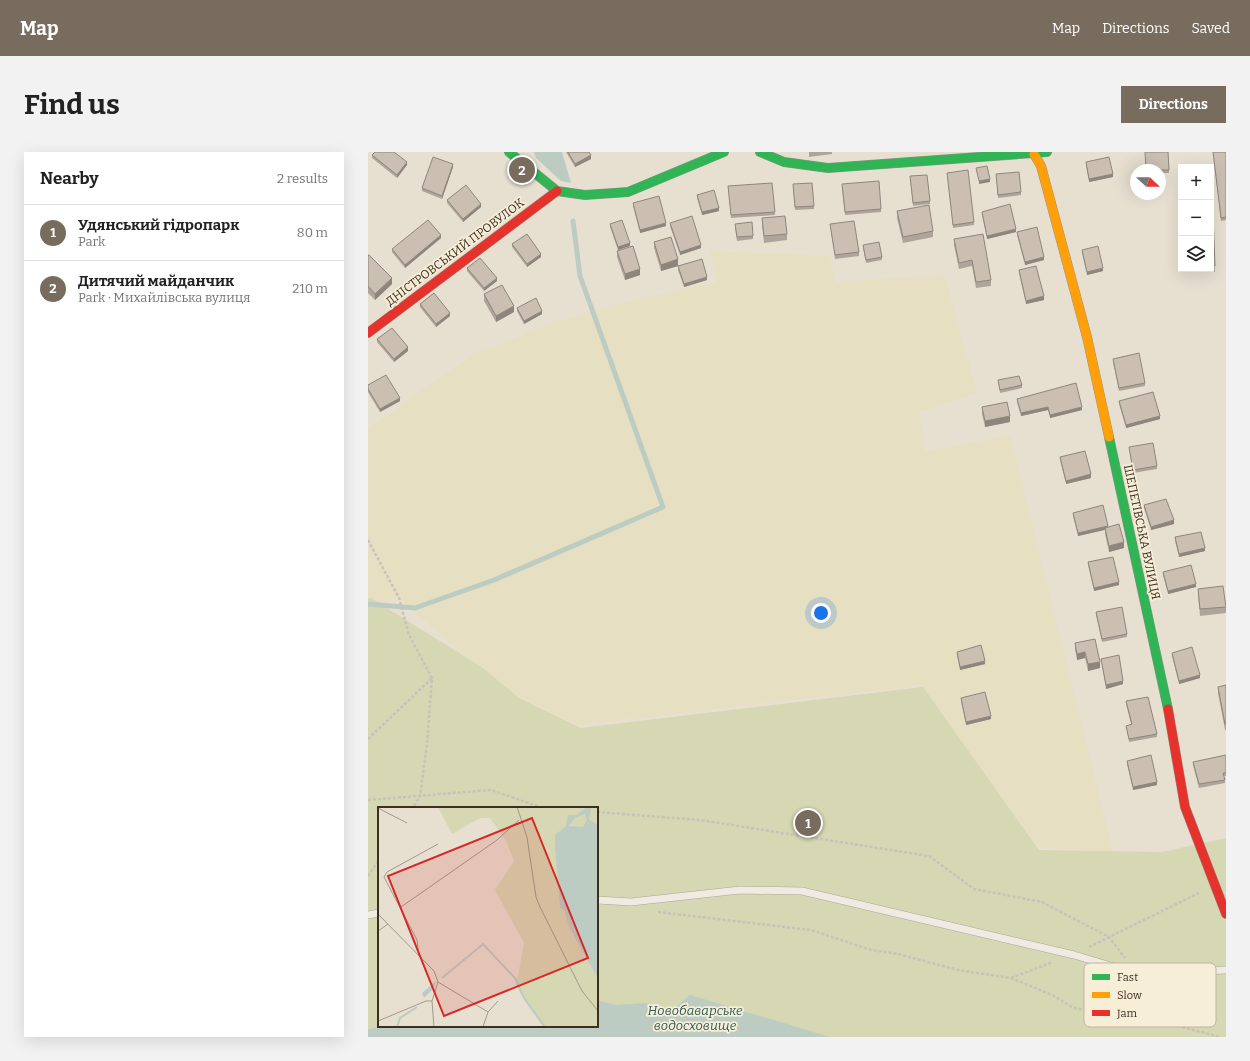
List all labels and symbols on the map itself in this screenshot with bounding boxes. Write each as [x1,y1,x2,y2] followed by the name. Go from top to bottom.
[509,155,535,185] pin: 2
[1130,164,1166,200] north arrow
[382,194,527,309] street label: ДНІСТРОВСЬКИЙ ПРОВУЛОК
[1121,463,1163,601] street label: ШЕПЕТІВСЬКА ВУЛИЦЯ
[811,603,831,623] your location
[378,807,598,1027] inset map
[795,808,821,838] pin: 1
[1084,963,1216,1027] legend
[1117,971,1138,984] text: Fast
[1117,989,1142,1002] text: Slow
[648,1003,743,1033] water label: Новобаварське водосховище
[1116,1007,1137,1020] text: Jam

